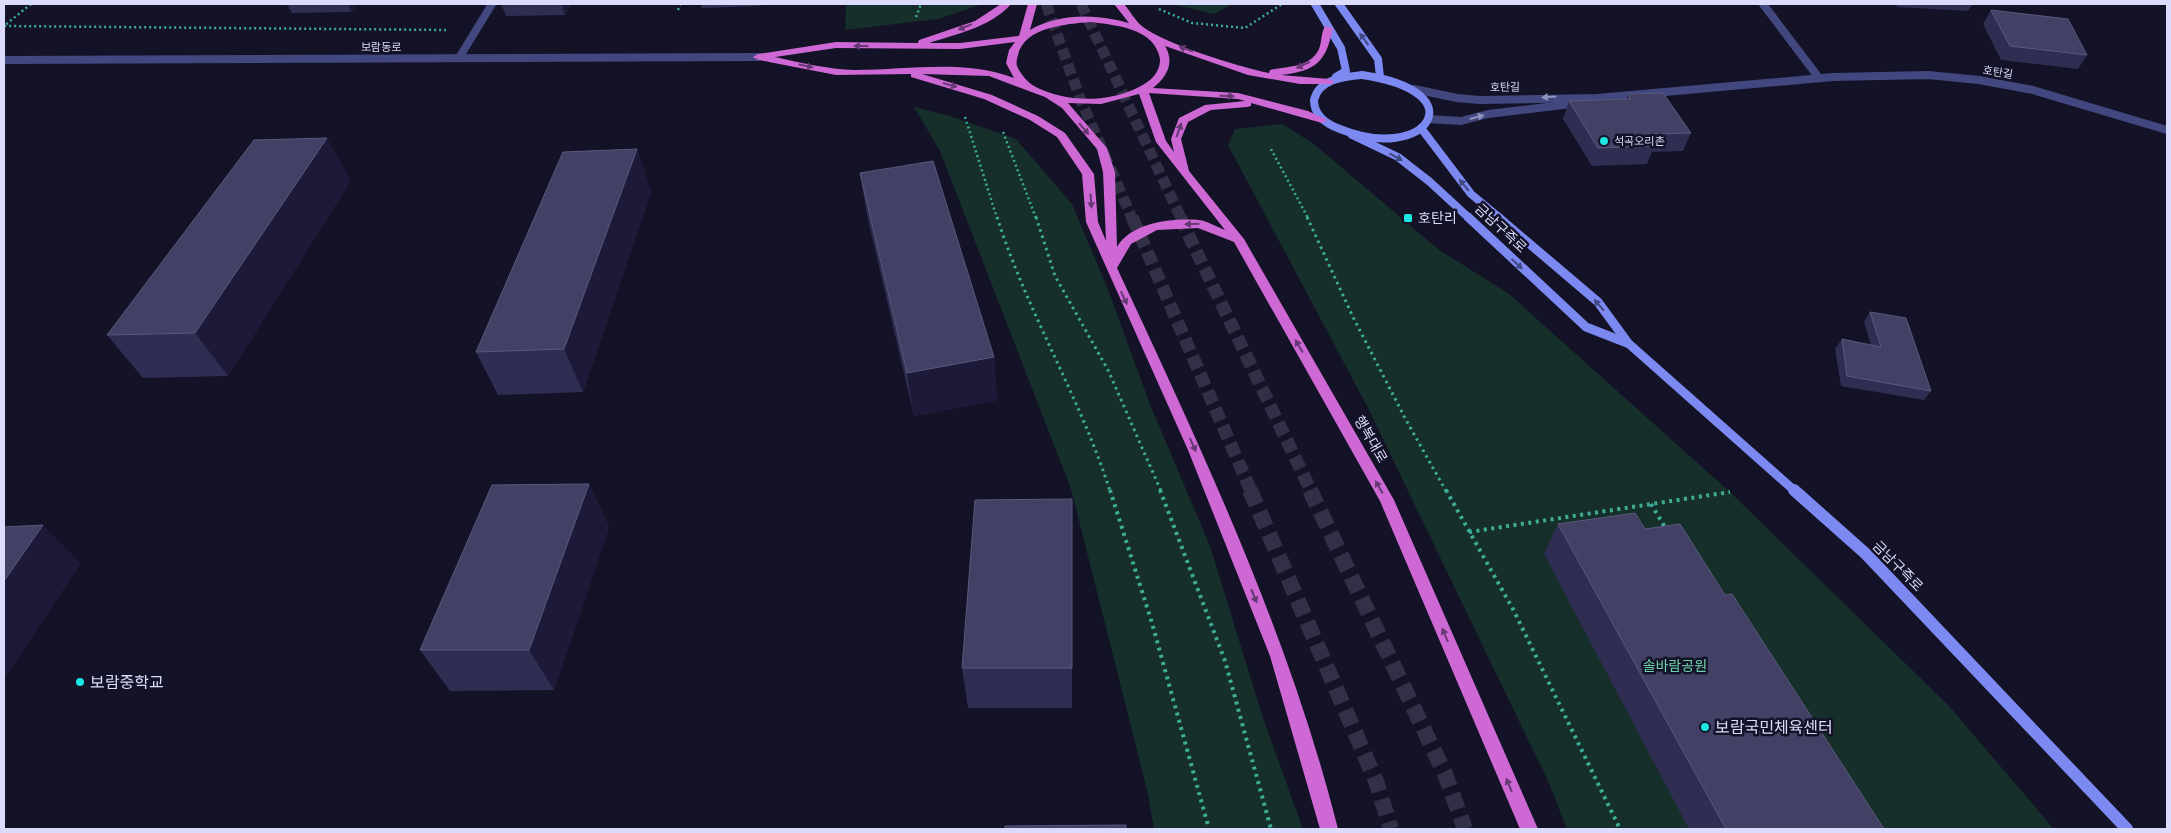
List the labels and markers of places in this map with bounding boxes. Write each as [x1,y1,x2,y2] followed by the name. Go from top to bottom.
[1598,135,1610,147] marker: 석곡오리촌
[1614,135,1665,148] place label: 석곡오리촌
[1418,210,1457,227] place label: 호탄리
[1402,212,1414,224] marker: 호탄리
[90,673,164,692] place label: 보람중학교
[74,676,86,688] marker: 보람중학교
[1715,718,1833,737] place label: 보람국민체육센터
[1699,721,1711,733] marker: 보람국민체육센터

